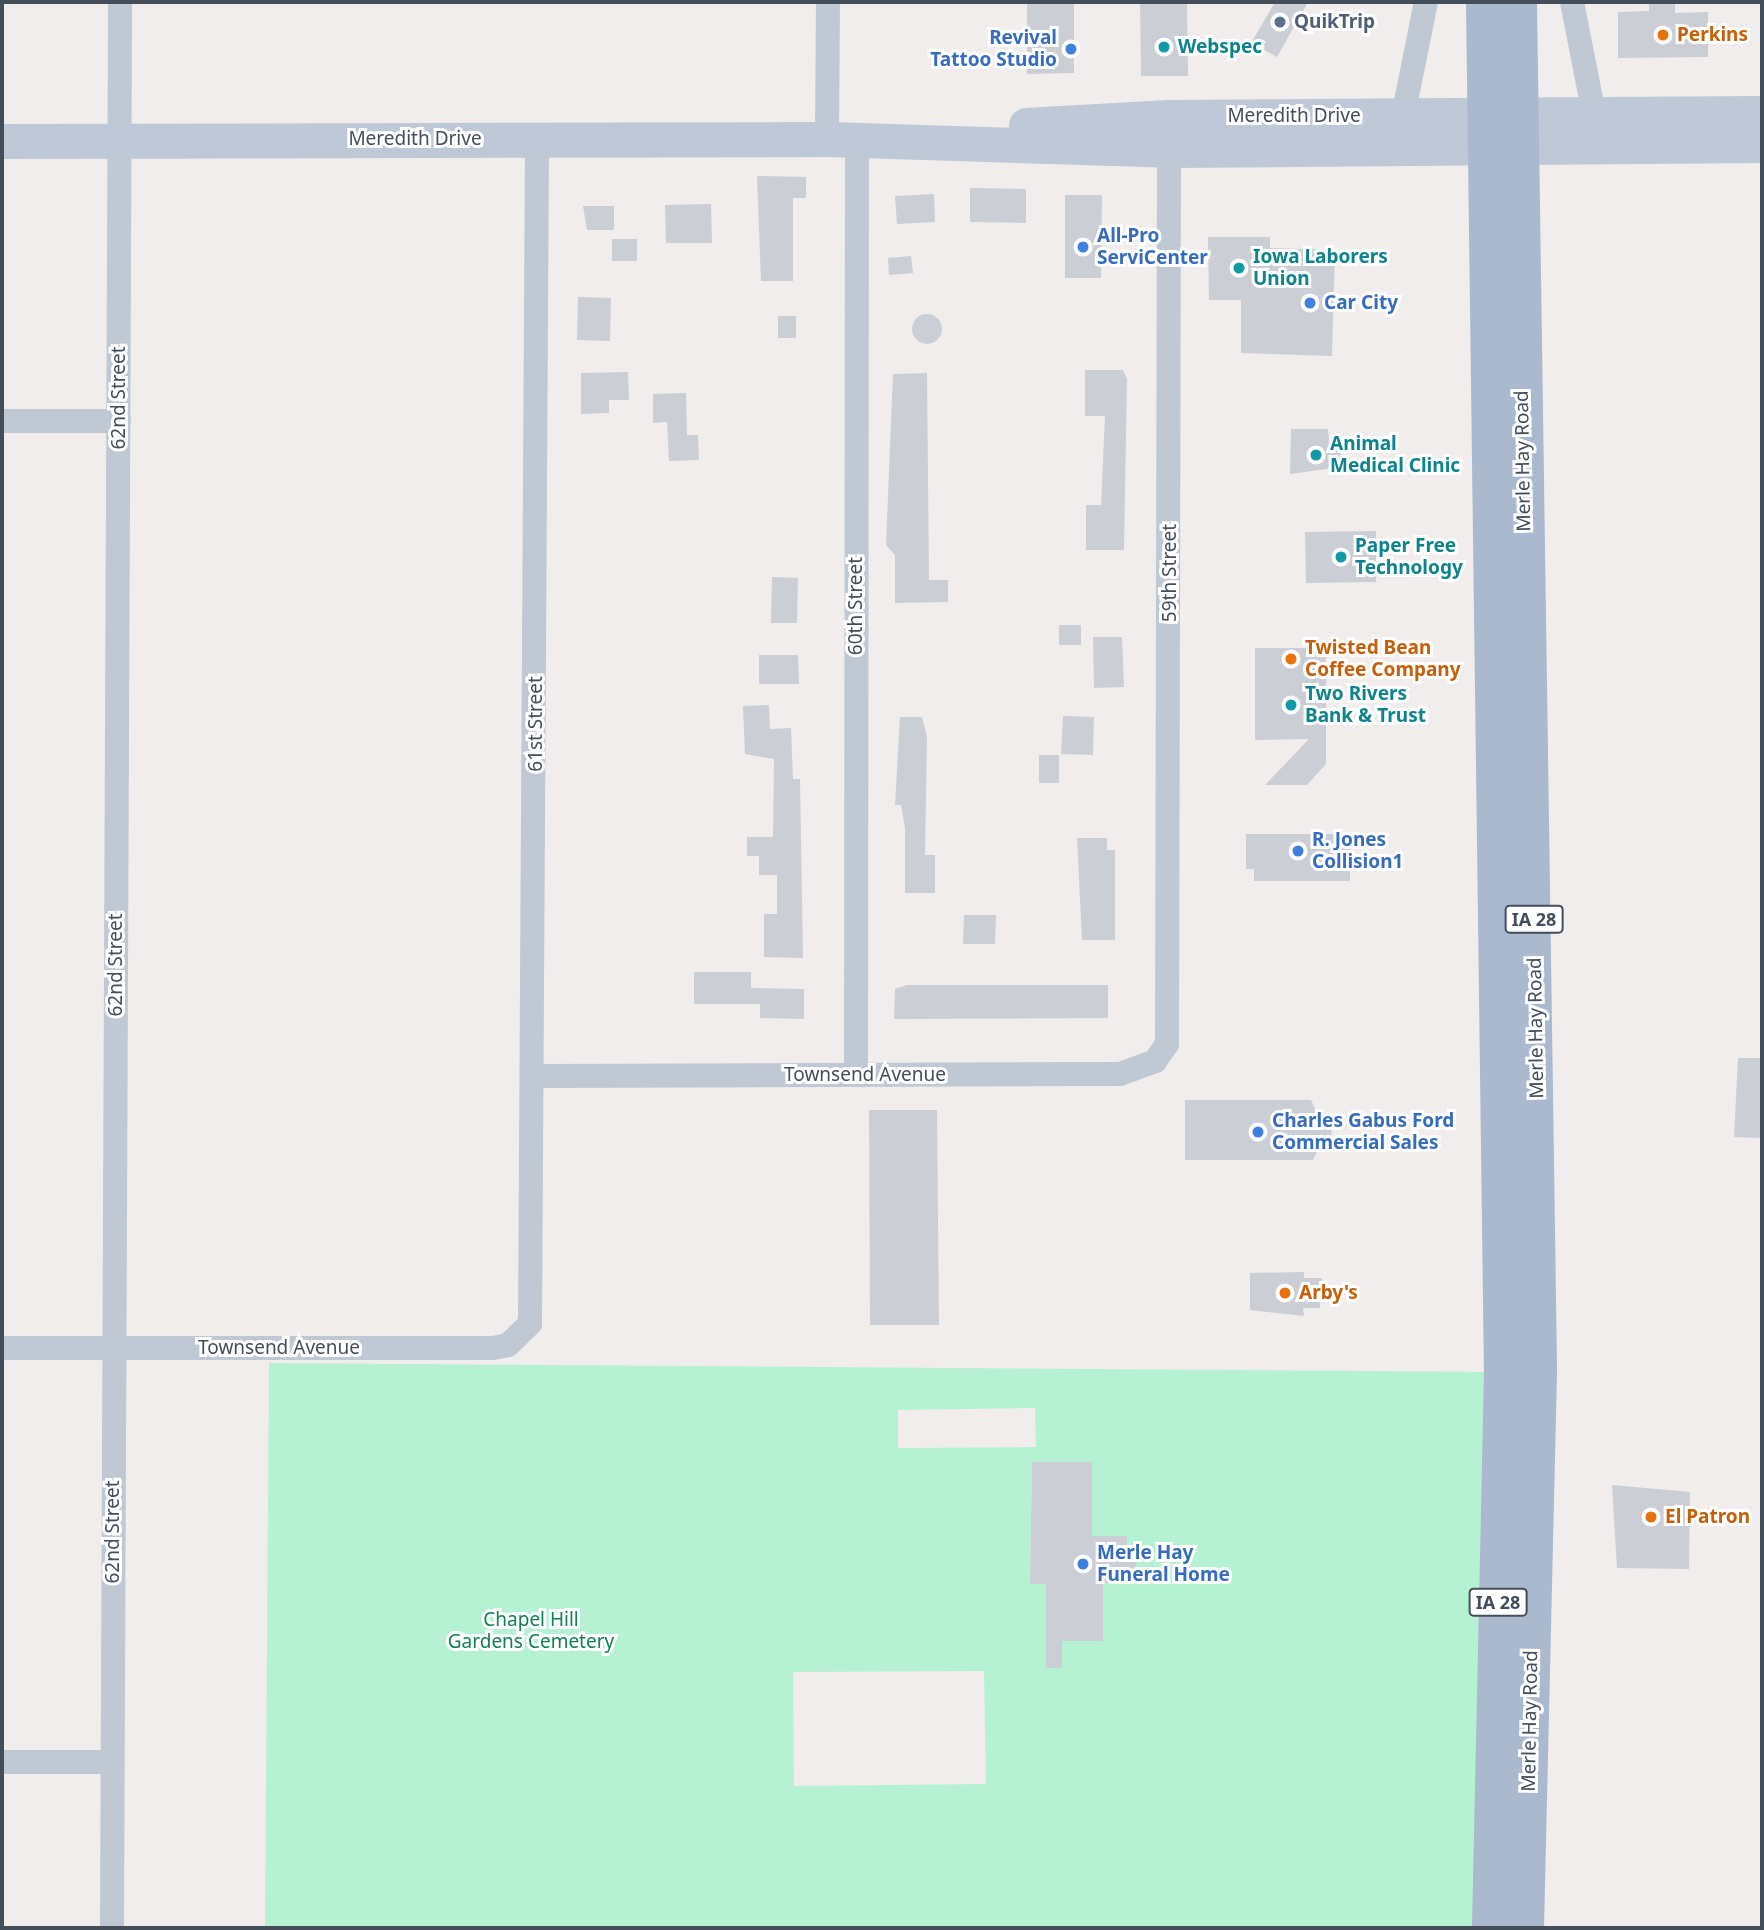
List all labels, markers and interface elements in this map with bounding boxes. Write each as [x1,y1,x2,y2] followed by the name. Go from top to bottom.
[1294,11,1375,33] place label: QuikTrip
[1272,14,1288,30] marker: QuikTrip
[1677,24,1748,46] place label: Perkins
[930,27,1057,71] place label: Revival Tattoo Studio
[1655,27,1671,43] marker: Perkins
[1178,36,1262,58] place label: Webspec
[1156,39,1172,55] marker: Webspec
[1063,41,1079,57] marker: Revival Tattoo Studio
[1227,105,1361,127] street label: Meredith Drive
[348,128,482,150] street label: Meredith Drive
[1097,225,1208,269] place label: All-Pro ServiCenter
[1075,239,1091,255] marker: All-Pro ServiCenter
[1253,246,1388,290] place label: Iowa Laborers Union
[1231,260,1247,276] marker: Iowa Laborers Union
[1324,292,1398,314] place label: Car City
[1302,295,1318,311] marker: Car City
[108,346,130,450] street label: 62nd Street
[1510,390,1536,532] street label: Merle Hay Road
[1330,433,1460,477] place label: Animal Medical Clinic
[1308,447,1324,463] marker: Animal Medical Clinic
[1159,524,1181,622] street label: 59th Street
[1355,535,1463,579] place label: Paper Free Technology
[1333,549,1349,565] marker: Paper Free Technology
[845,557,867,655] street label: 60th Street
[1305,637,1461,681] place label: Twisted Bean Coffee Company
[1283,651,1299,667] marker: Twisted Bean Coffee Company
[525,676,547,772] street label: 61st Street
[1305,683,1426,727] place label: Two Rivers Bank & Trust
[1283,697,1299,713] marker: Two Rivers Bank & Trust
[1312,829,1403,873] place label: R. Jones Collision1
[1290,843,1306,859] marker: R. Jones Collision1
[1504,904,1564,934] road number: IA 28
[105,913,127,1017] street label: 62nd Street
[1523,957,1549,1099] street label: Merle Hay Road
[784,1064,946,1086] street label: Townsend Avenue
[1272,1110,1454,1154] place label: Charles Gabus Ford Commercial Sales
[1250,1124,1266,1140] marker: Charles Gabus Ford Commercial Sales
[1299,1282,1358,1304] place label: Arby's
[1277,1285,1293,1301] marker: Arby's
[198,1337,360,1359] street label: Townsend Avenue
[102,1480,124,1584] street label: 62nd Street
[1665,1506,1750,1528] place label: El Patron
[1643,1509,1659,1525] marker: El Patron
[1097,1542,1230,1586] place label: Merle Hay Funeral Home
[1075,1556,1091,1572] marker: Merle Hay Funeral Home
[1468,1588,1528,1616] road number: IA 28
[448,1609,614,1653] park label: Chapel Hill Gardens Cemetery
[1517,1650,1543,1792] street label: Merle Hay Road

